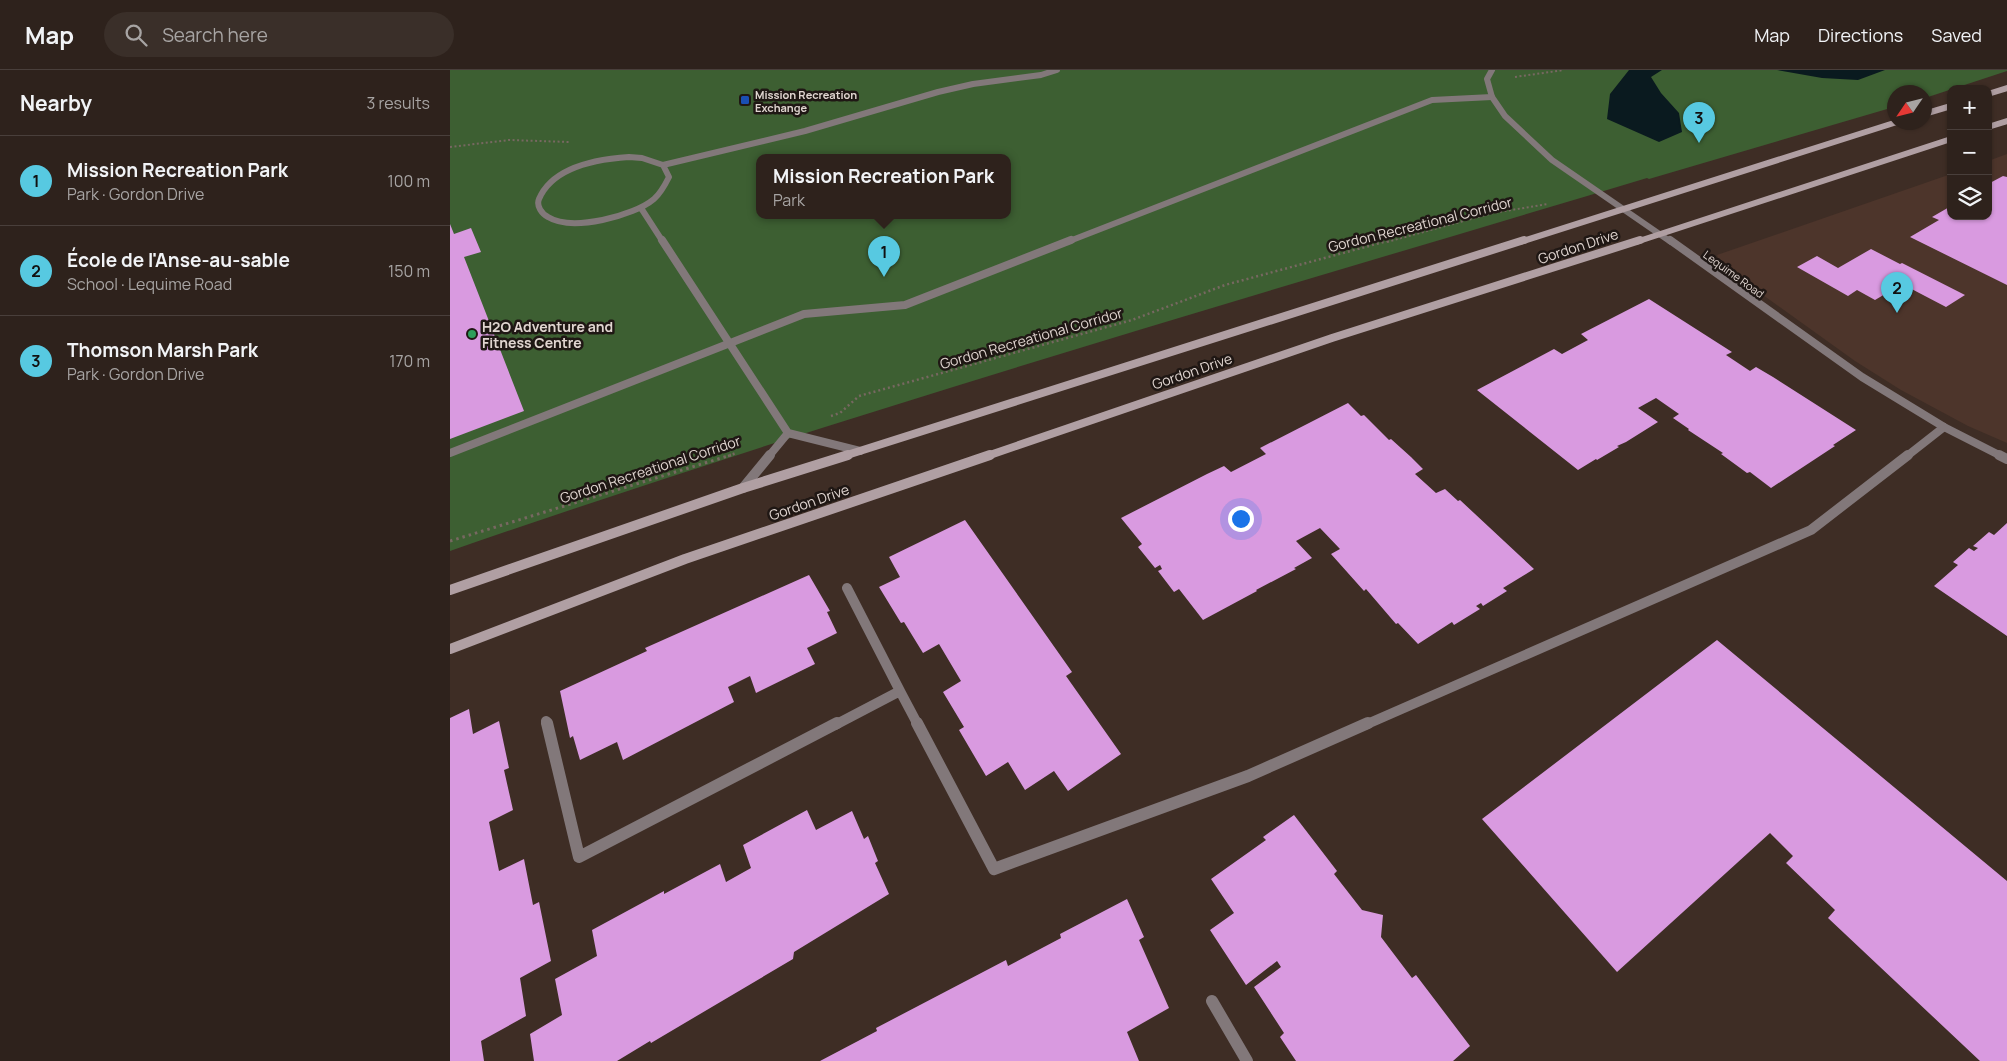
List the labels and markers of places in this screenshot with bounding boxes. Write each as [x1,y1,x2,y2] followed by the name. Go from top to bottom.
[755,87,857,115] place label: Mission Recreation Exchange
[739,94,751,106] marker: Mission Recreation Exchange
[1683,102,1715,143] pin: 3
[868,236,900,277] pin: 1
[1881,272,1913,313] pin: 2
[482,317,613,352] place label: H2O Adventure and Fitness Centre
[466,328,478,340] marker: H2O Adventure and Fitness Centre

